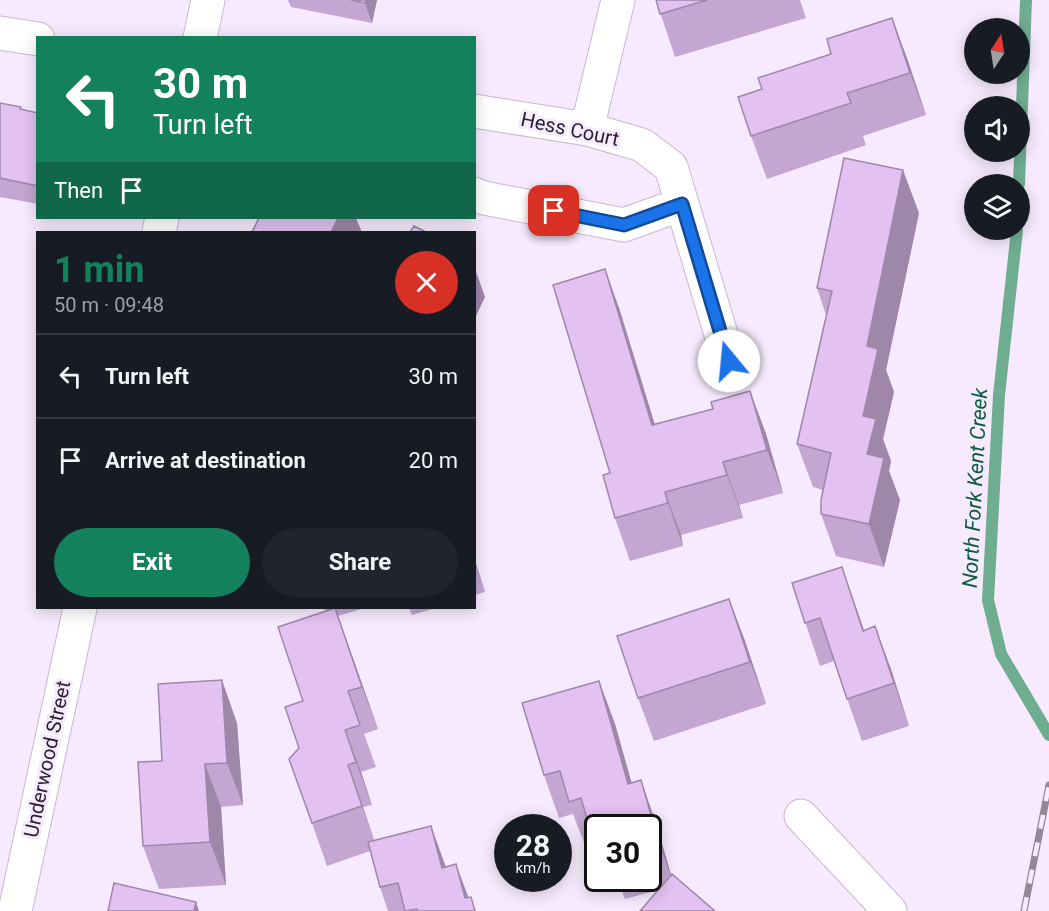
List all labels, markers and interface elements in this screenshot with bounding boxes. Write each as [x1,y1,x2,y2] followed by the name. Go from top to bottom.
[964,18,1030,84] north arrow
[964,18,1030,240] map controls
[153,59,248,108] text: 30 m
[54,60,132,138] icon: left
[964,96,1030,162] button: sound
[519,107,621,151] street label: Hess Court
[153,109,253,141] text: Turn left
[115,174,148,207] icon: arrive
[964,174,1030,240] button: layers
[54,178,103,203] text: Then
[528,185,579,236] pin
[537,194,570,227] icon: arrive
[54,249,145,291] text: 1 min
[395,251,458,314] button: close
[54,293,164,317] text: 50 m · 09:48
[697,329,761,393] position arrow
[54,360,87,393] icon: left
[105,364,189,389] text: Turn left
[409,364,458,389] text: 30 m
[958,387,992,588] water label: North Fork Kent Creek
[54,444,87,477] icon: arrive
[105,448,306,473] text: Arrive at destination
[409,448,458,473] text: 20 m
[54,528,250,597] button: Exit
[262,528,458,597] button: Share
[19,678,75,840] street label: Underwood Street
[584,814,662,892] speed limit sign: 30
[516,828,550,863] text: 28
[515,859,551,877] text: km/h

